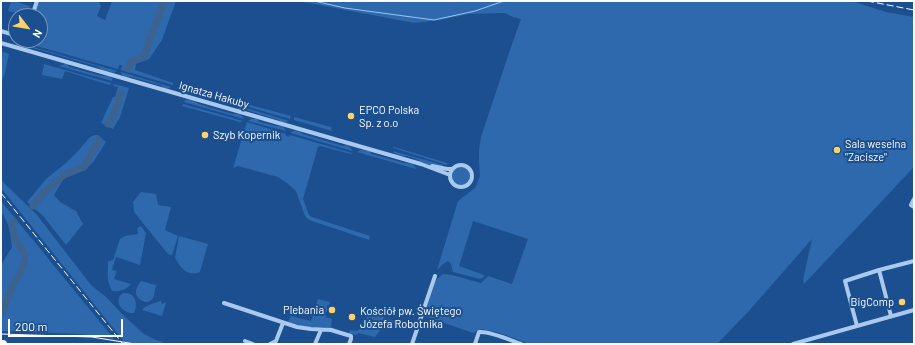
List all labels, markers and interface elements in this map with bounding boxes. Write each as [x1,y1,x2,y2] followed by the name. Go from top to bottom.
[8,8,48,48] north arrow
[30,27,45,40] text: N
[177,79,251,111] street label: Ignatza Hakuby
[359,103,419,129] place label: EPCO Polska Sp. z o.o
[346,111,356,121] marker: EPCO Polska Sp. z o.o
[213,128,280,142] place label: Szyb Kopernik
[200,130,210,140] marker: Szyb Kopernik
[845,137,906,163] place label: Sala weselna "Zacisze"
[832,145,842,155] marker: Sala weselna "Zacisze"
[851,295,894,309] place label: BigComp
[897,297,907,307] marker: BigComp
[283,303,324,317] place label: Plebania
[360,304,461,330] place label: Kościół pw. Świętego Józefa Robotnika
[327,305,337,315] marker: Plebania
[10,311,125,337] scale bar
[347,312,357,322] marker: Kościół pw. Świętego Józefa Robotnika
[15,319,47,333] text: 200 m

